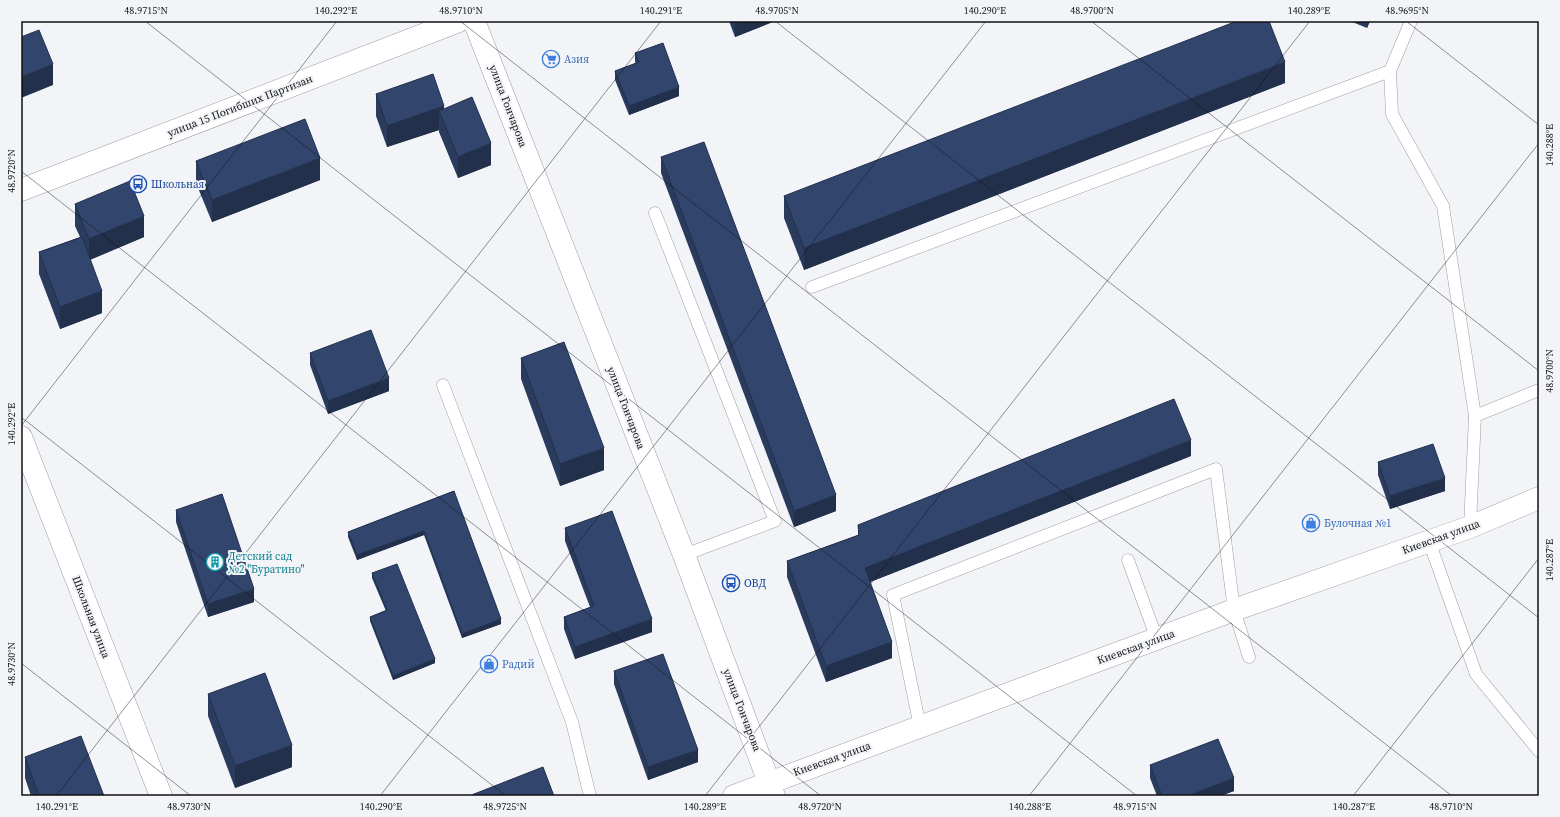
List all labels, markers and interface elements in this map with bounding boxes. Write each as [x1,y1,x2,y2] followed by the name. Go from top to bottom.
[124,4,168,17] text: 48.9715°N
[315,4,357,17] text: 140.292°E
[439,4,483,17] text: 48.9710°N
[640,4,682,17] text: 140.291°E
[755,4,799,17] text: 48.9705°N
[964,4,1006,17] text: 140.290°E
[1070,4,1114,17] text: 48.9700°N
[1288,4,1330,17] text: 140.289°E
[1385,4,1429,17] text: 48.9695°N
[541,49,561,69] supermarket icon: Азия
[564,52,589,67] place label: Азия
[485,63,531,150] street label: улица Гончарова
[165,71,315,141] street label: улица 15 Погибших Партизан
[1543,124,1556,166] text: 140.288°E
[5,149,18,193] text: 48.9720°N
[128,174,148,194] bus stop icon: Школьная
[151,177,205,192] place label: Школьная
[1543,349,1556,393] text: 48.9700°N
[603,365,649,452] street label: улица Гончарова
[5,403,18,445] text: 140.292°E
[1301,513,1321,533] shop icon: Булочная №1
[1324,516,1392,531] place label: Булочная №1
[1400,516,1482,558] street label: Киевская улица
[1543,539,1556,581] text: 140.287°E
[228,549,305,577] place label: Детский сад №2 "Буратино"
[205,552,225,572] building icon: Детский сад №2 "Буратино"
[721,573,741,593] bus stop icon: ОВД
[68,574,114,661] street label: Школьная улица
[744,576,766,591] place label: ОВД
[1095,626,1177,668] street label: Киевская улица
[5,642,18,686] text: 48.9730°N
[479,654,499,674] shop icon: Радий
[502,657,535,672] place label: Радий
[719,667,765,754] street label: улица Гончарова
[791,738,873,780] street label: Киевская улица
[36,800,78,813] text: 140.291°E
[167,800,211,813] text: 48.9730°N
[360,800,402,813] text: 140.290°E
[483,800,527,813] text: 48.9725°N
[684,800,726,813] text: 140.289°E
[798,800,842,813] text: 48.9720°N
[1009,800,1051,813] text: 140.288°E
[1113,800,1157,813] text: 48.9715°N
[1333,800,1375,813] text: 140.287°E
[1429,800,1473,813] text: 48.9710°N

